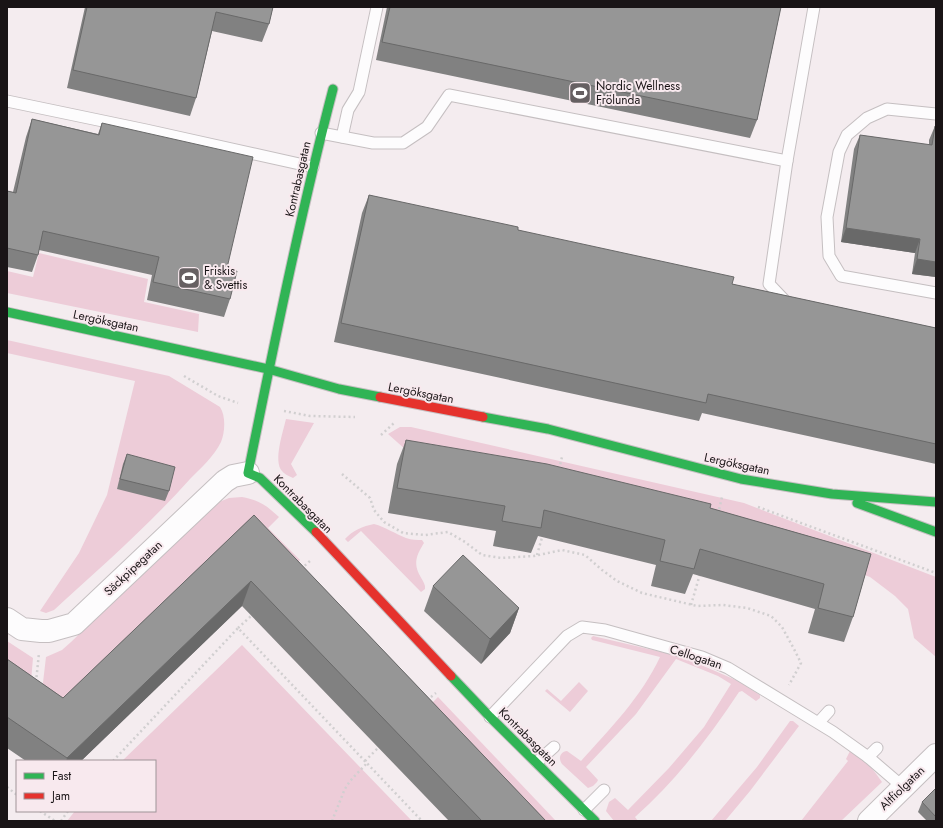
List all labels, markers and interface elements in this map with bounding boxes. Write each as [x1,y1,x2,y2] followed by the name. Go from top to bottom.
[596,77,680,109] place label: Nordic Wellness Frölunda
[567,80,593,106] sports icon: Nordic Wellness Frölunda
[281,139,315,219] street label: Kontrabasgatan
[204,262,247,294] place label: Friskis & Svettis
[176,265,202,291] sports icon: Friskis & Svettis
[72,305,140,337] street label: Lergöksgatan
[387,378,455,408] street label: Lergöksgatan
[703,448,771,480] street label: Lergöksgatan
[269,470,337,538] street label: Kontrabasgatan
[100,536,166,600] street label: Säckpipegatan
[668,640,724,674] street label: Cellogatan
[494,703,562,771] street label: Kontrabasgatan
[16,760,156,812] legend
[875,762,929,814] street label: Altfiolgatan
[52,767,71,785] text: Fast
[50,787,70,805] text: Jam

